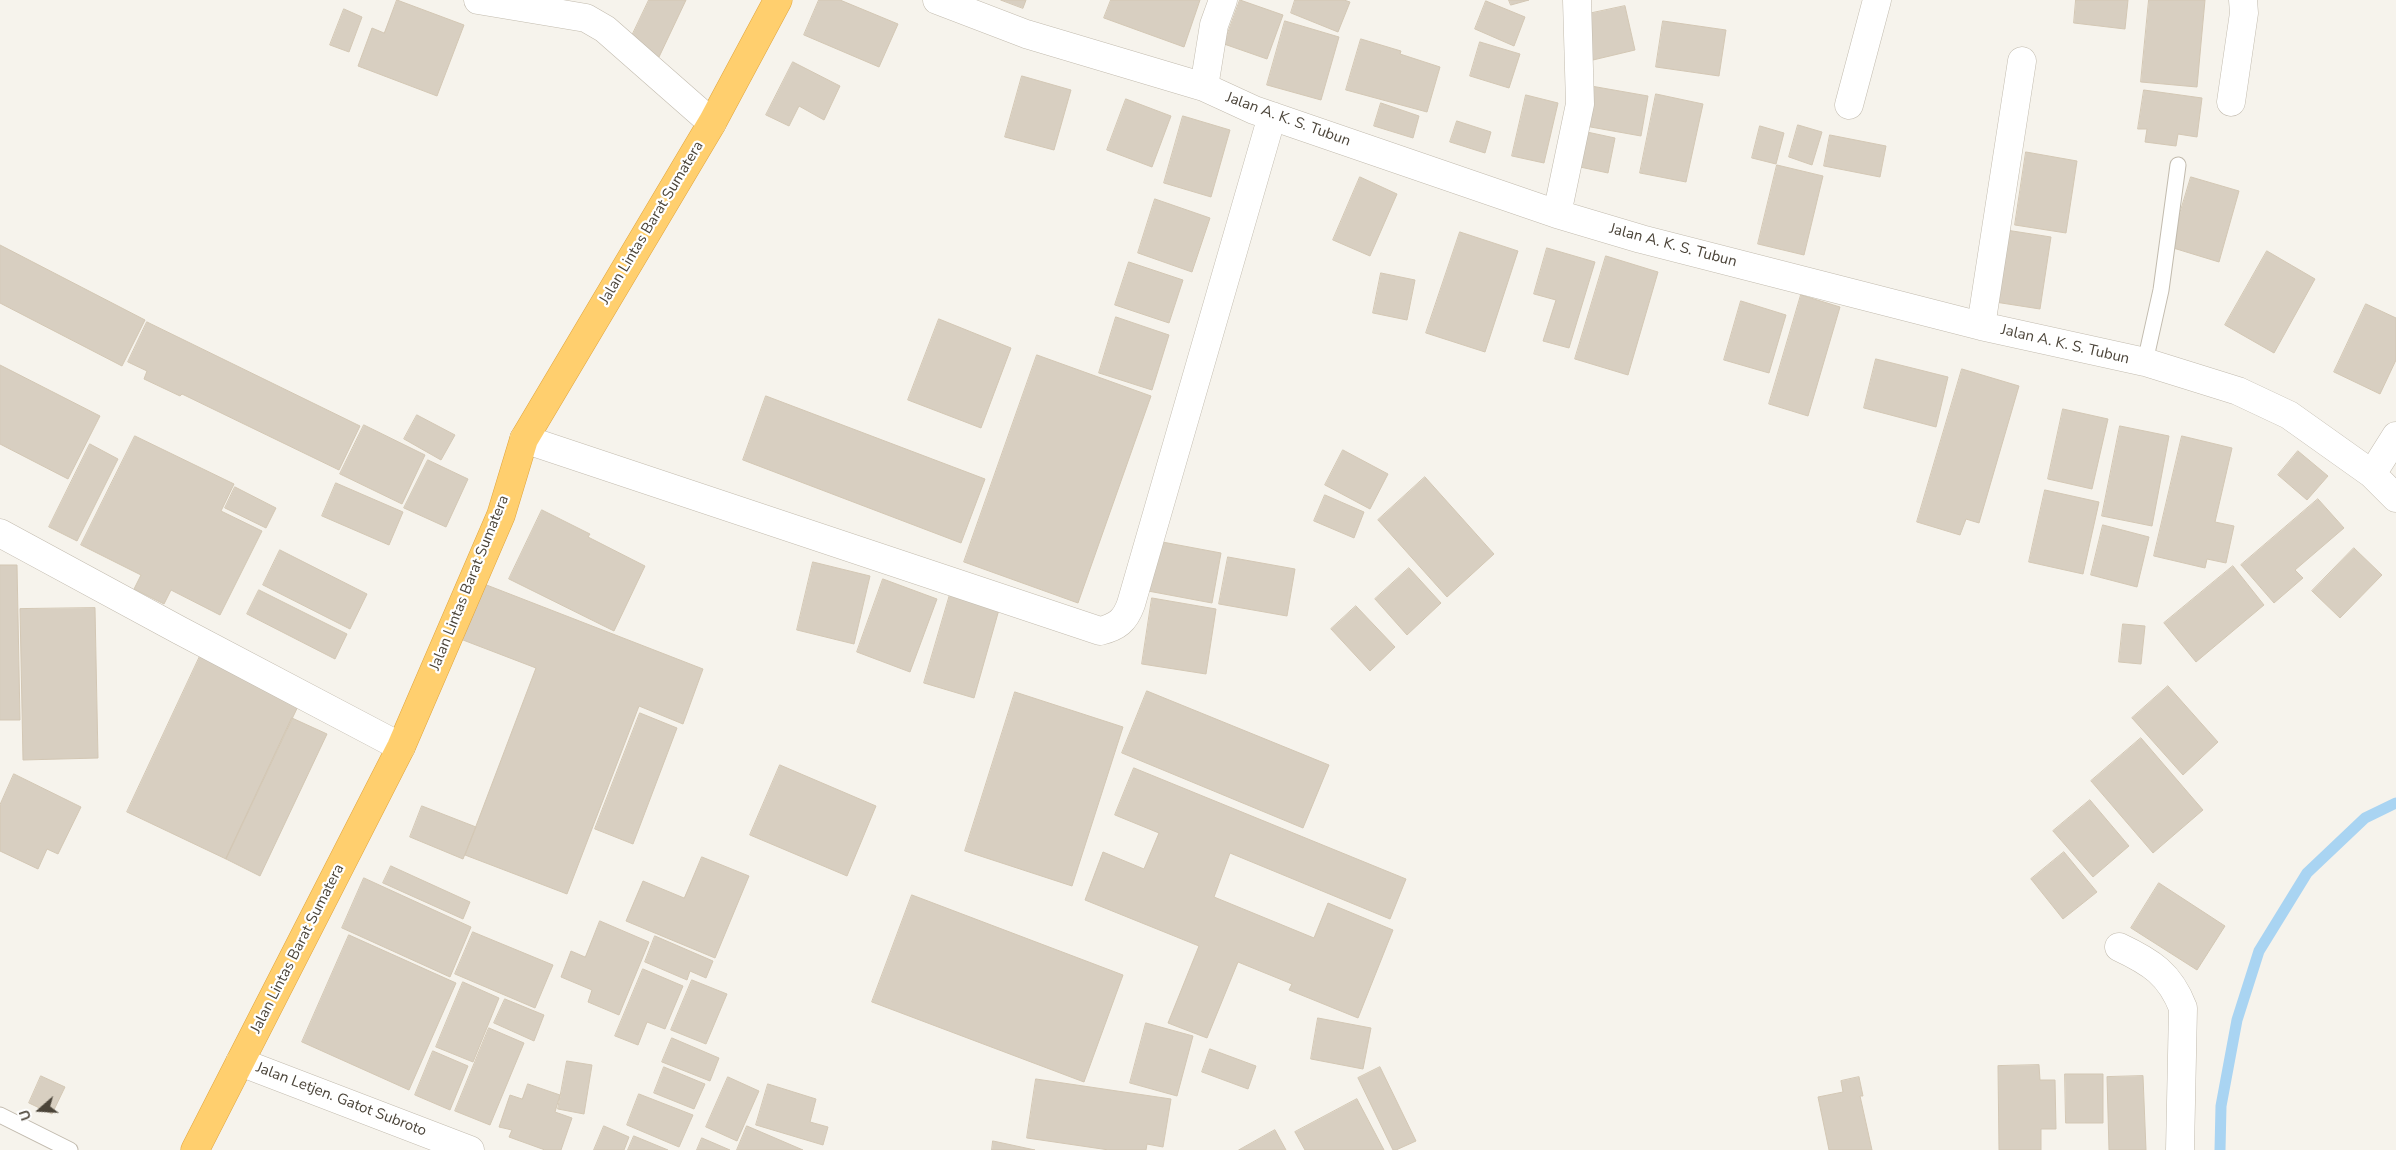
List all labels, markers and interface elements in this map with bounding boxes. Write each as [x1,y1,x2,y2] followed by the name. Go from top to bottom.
[1223,89,1353,151] street label: Jalan A. K. S. Tubun
[596,138,708,308] street label: Jalan Lintas Barat Sumatera
[1607,220,1739,272] street label: Jalan A. K. S. Tubun
[1999,321,2131,369] street label: Jalan A. K. S. Tubun
[427,493,513,673] street label: Jalan Lintas Barat Sumatera
[247,861,349,1037] street label: Jalan Lintas Barat Sumatera
[253,1059,429,1141] street label: Jalan Letjen. Gatot Subroto
[15,1085,65,1135] north arrow
[15,1107,36,1123] text: U

